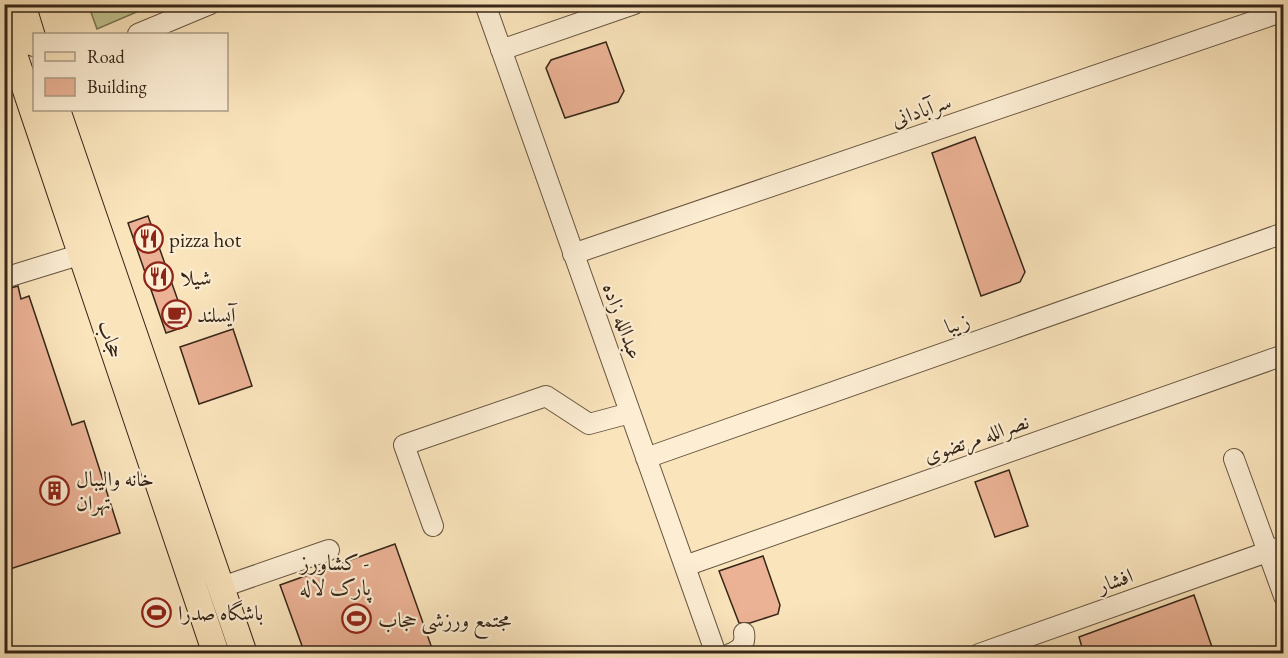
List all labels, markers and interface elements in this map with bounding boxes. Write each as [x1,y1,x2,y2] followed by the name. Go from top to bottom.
[33,33,228,111] legend
[87,45,126,68] text: Road
[87,75,147,98] text: Building
[887,87,955,134] street label: سرآبادانی
[132,223,164,255] restaurant icon: pizza hot
[169,226,242,253] place label: pizza hot
[143,261,175,293] restaurant icon: شیلا
[180,264,212,291] place label: شیلا
[597,279,649,363] street label: عبدالله زاده
[160,298,192,330] cafe icon: آیسلند
[197,301,238,328] place label: آیسلند
[941,306,973,340] street label: زیبا
[92,316,130,362] street label: حجاب
[920,407,1033,471] street label: نصرالله مرتضوی
[76,465,154,517] place label: خانه والیبال تهران
[39,474,71,506] building icon: خانه والیبال تهران
[299,548,373,604] district label: کشاورز - پارک لاله
[1092,561,1136,599] street label: افشار
[141,596,173,628] sports icon: باشگاه صدرا
[178,599,263,626] place label: باشگاه صدرا
[341,603,373,635] sports icon: مجتمع ورزشی حجاب
[378,606,511,639] place label: مجتمع ورزشی حجاب

